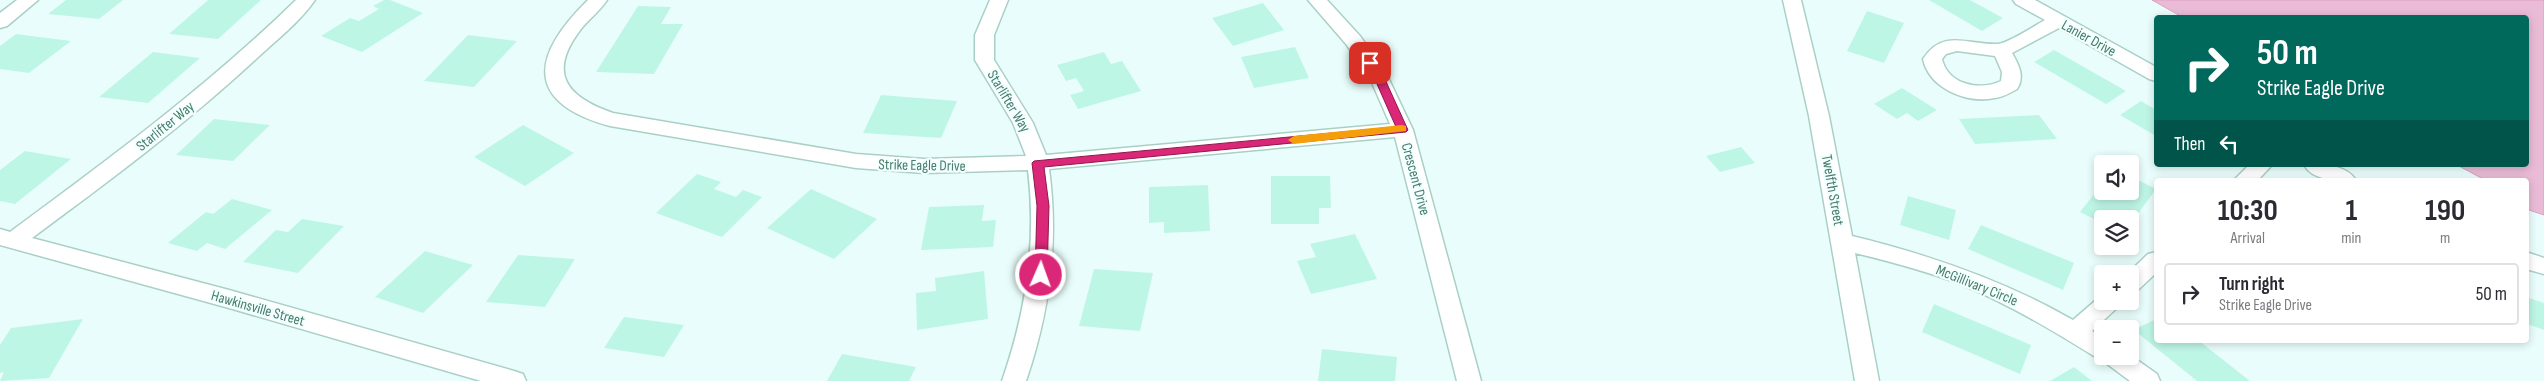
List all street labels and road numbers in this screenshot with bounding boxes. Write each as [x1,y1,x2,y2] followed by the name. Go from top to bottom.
[2058,16,2119,61] street label: Lanier Drive
[983,67,1035,136] street label: Starlifter Way
[132,97,198,156] street label: Starlifter Way
[1397,141,1434,217] street label: Crescent Drive
[1817,153,1848,228] street label: Twelfth Street
[878,155,966,176] street label: Strike Eagle Drive
[1933,260,2021,311] street label: McGillivary Circle
[209,286,307,331] street label: Hawkinsville Street

